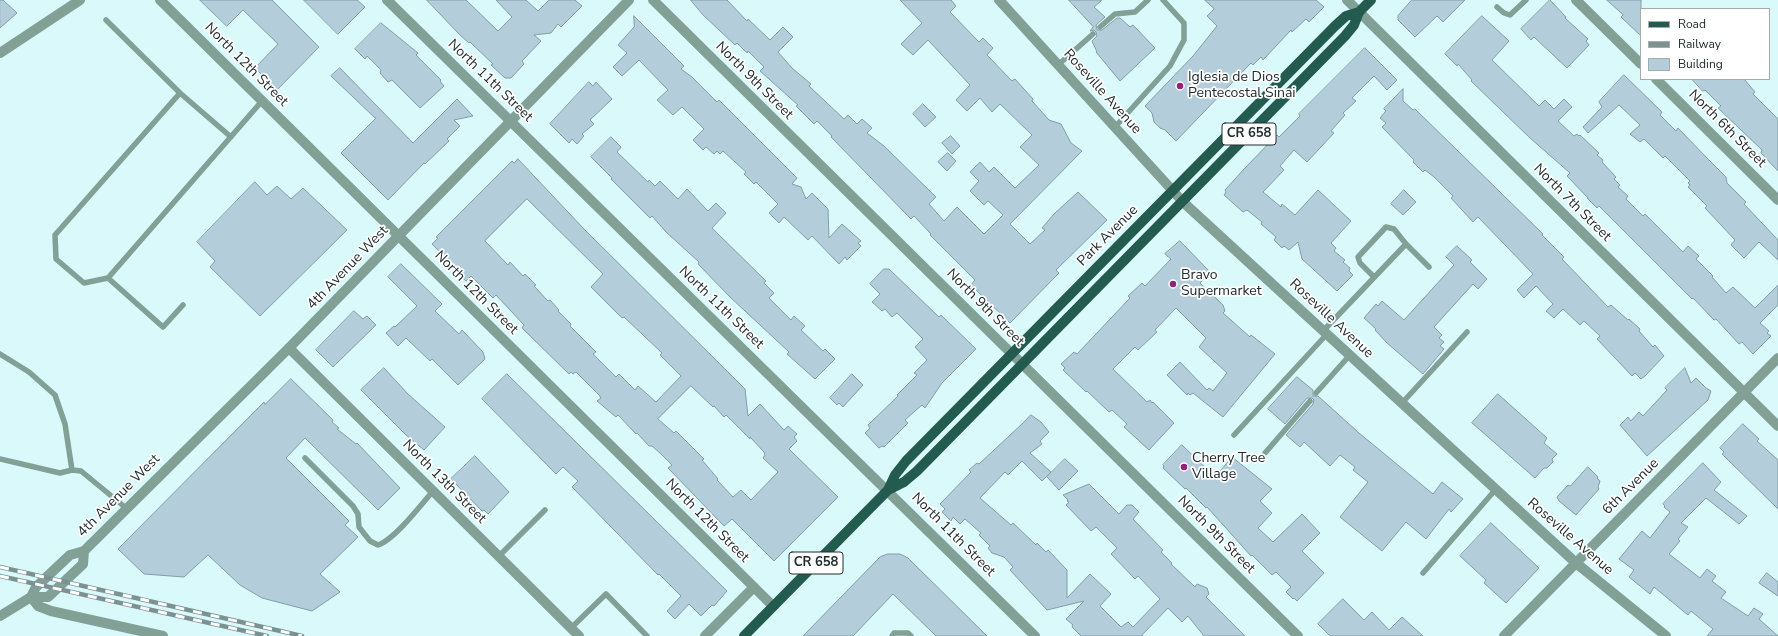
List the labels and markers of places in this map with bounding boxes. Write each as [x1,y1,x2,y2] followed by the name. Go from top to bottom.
[1188,70,1296,102] place label: Iglesia de Dios Pentecostal Sinai
[1175,81,1185,91] marker: Iglesia de Dios Pentecostal Sinai
[1181,268,1262,300] place label: Bravo Supermarket
[1168,279,1178,289] marker: Bravo Supermarket
[1192,451,1265,484] place label: Cherry Tree Village
[1179,462,1189,472] marker: Cherry Tree Village

